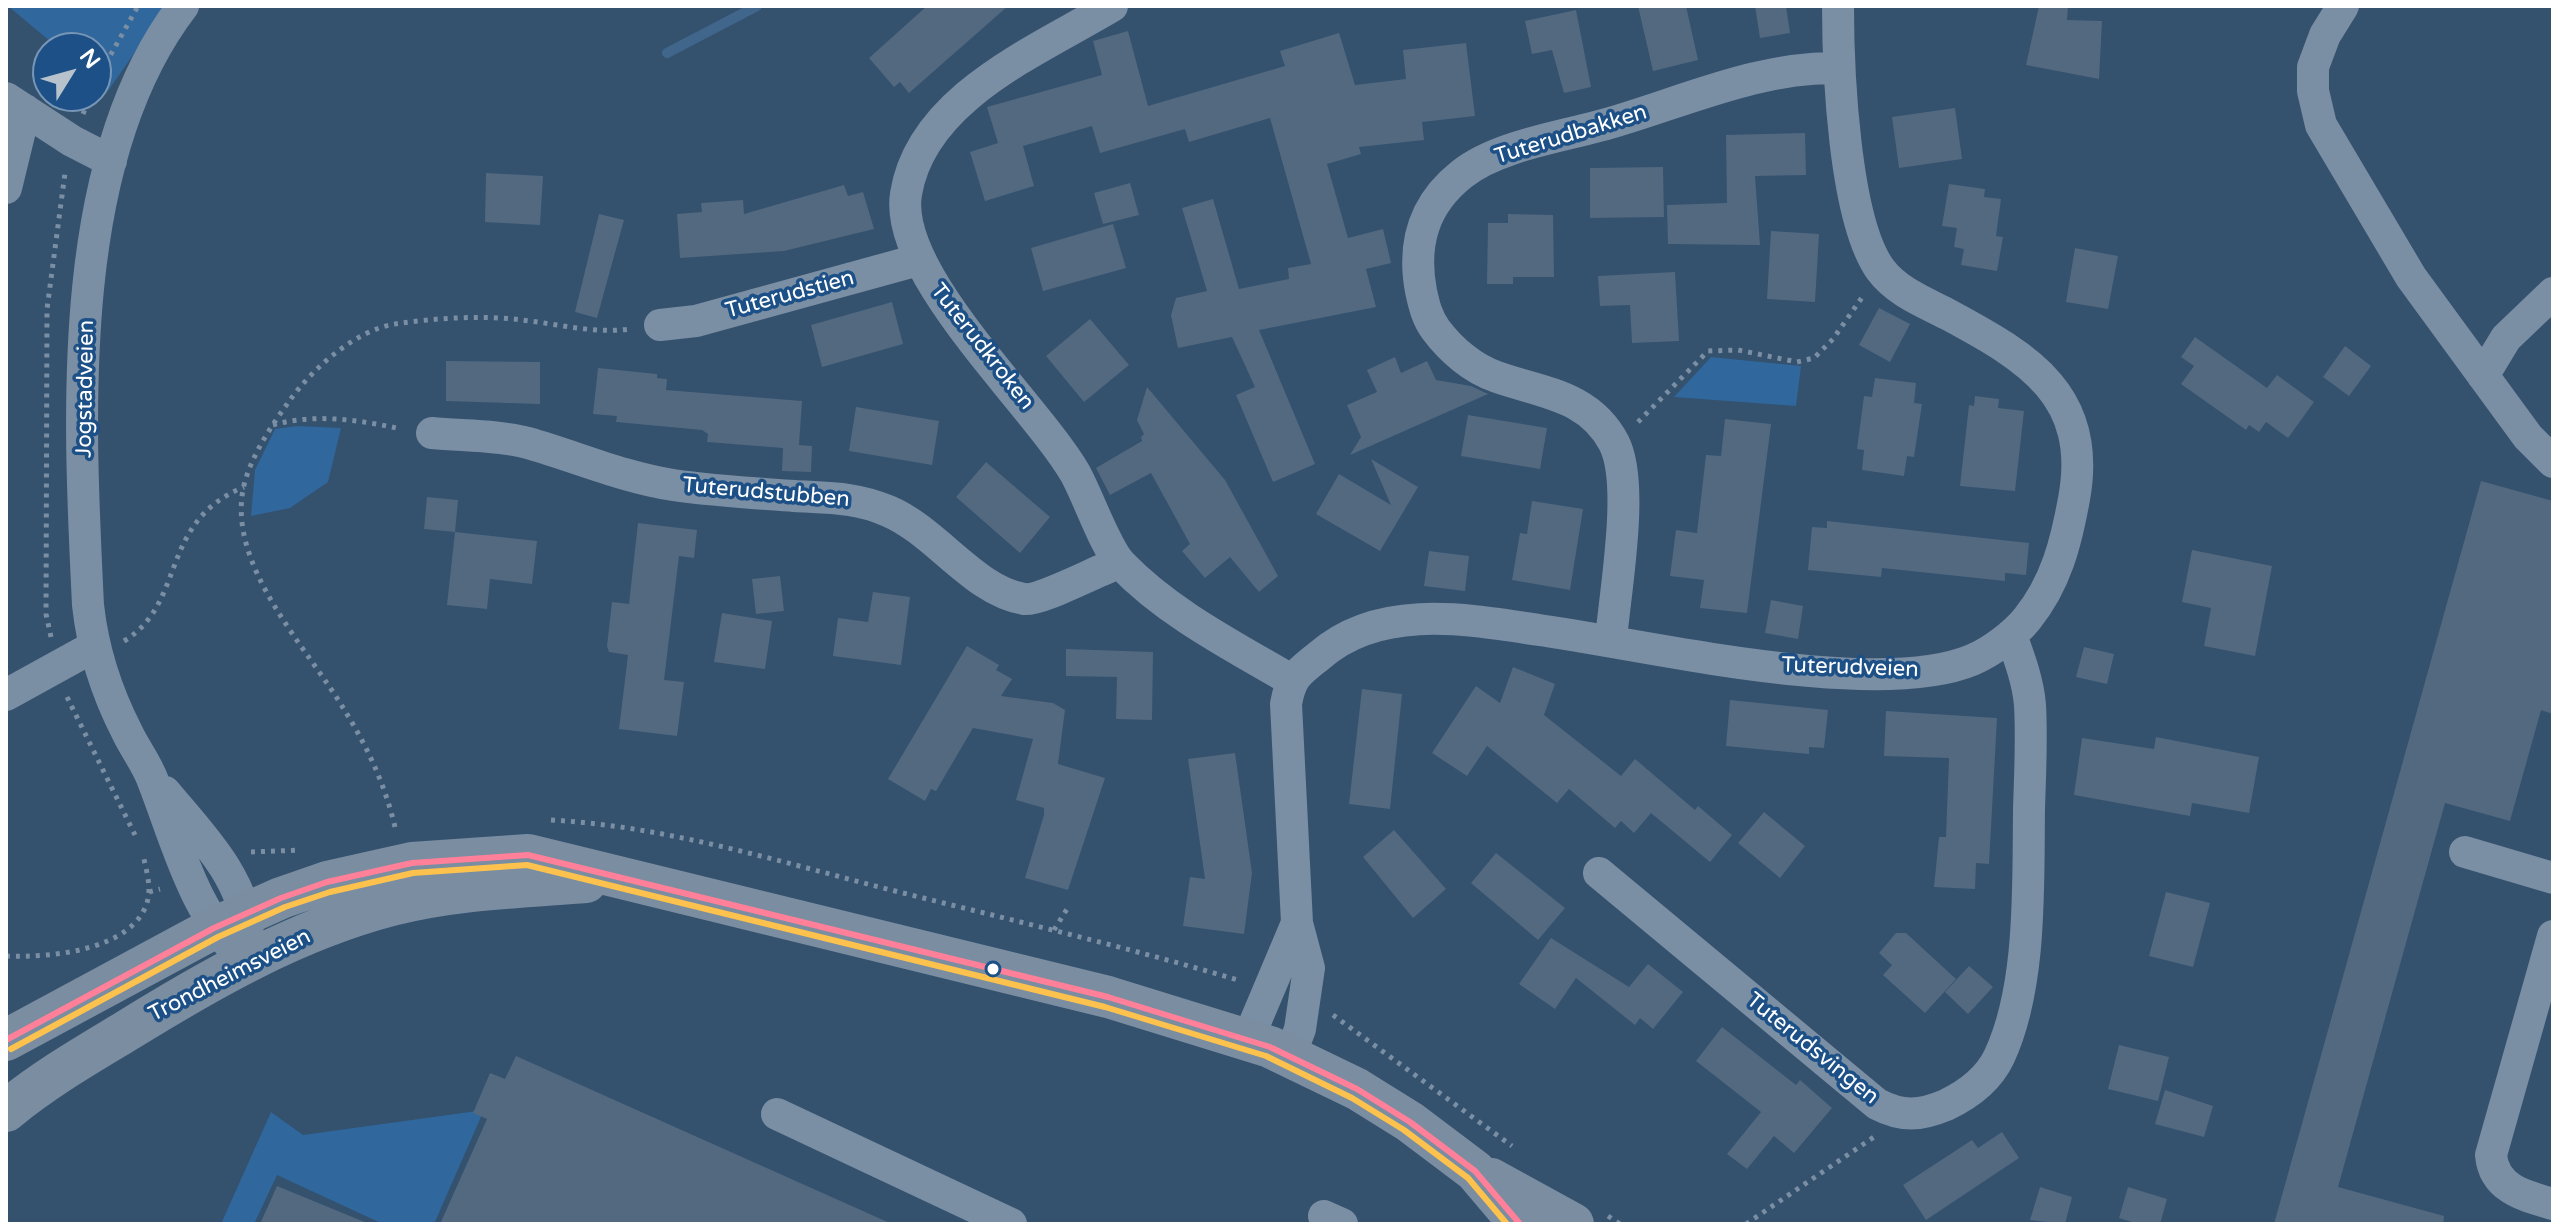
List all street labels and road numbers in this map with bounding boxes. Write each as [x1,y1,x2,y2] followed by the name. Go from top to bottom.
[1492,99,1650,171] street label: Tuterudbakken
[723,265,857,325] street label: Tuterudstien
[925,279,1039,415] street label: Tuterudkroken
[72,320,100,458] street label: Jogstadveien
[681,473,851,513] street label: Tuterudstubben
[1781,652,1919,684] street label: Tuterudveien
[145,924,315,1028] street label: Trondheimsveien
[1741,988,1883,1110] street label: Tuterudsvingen

